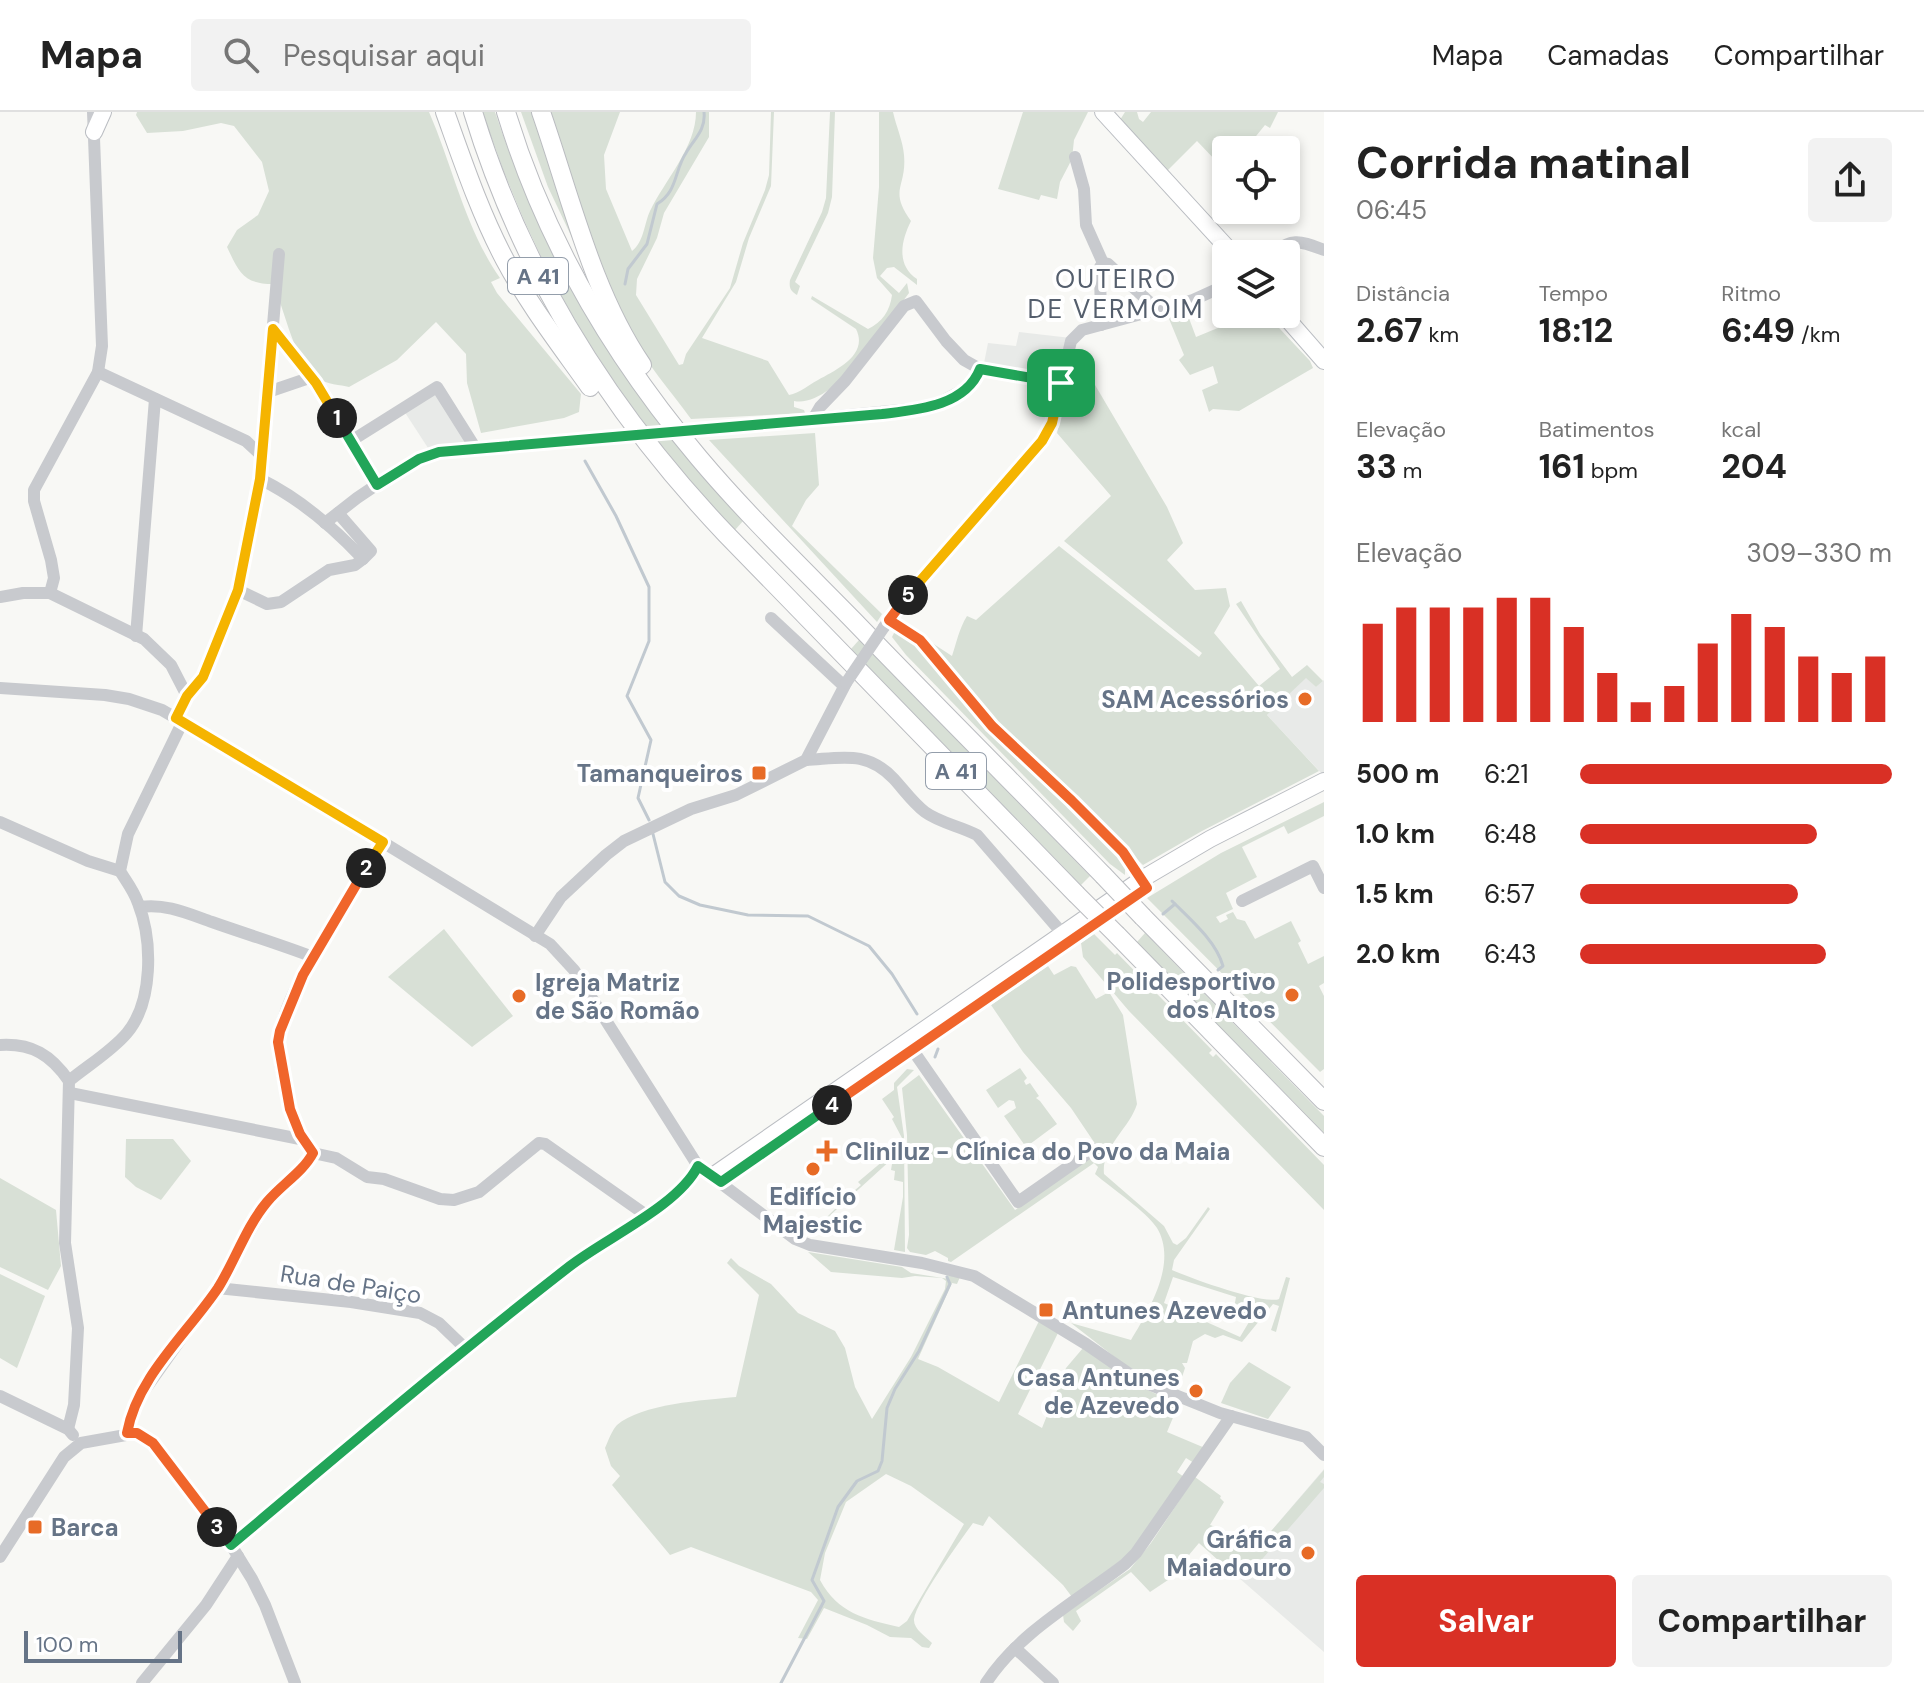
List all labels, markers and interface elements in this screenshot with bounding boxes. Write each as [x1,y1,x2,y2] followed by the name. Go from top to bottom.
[191,19,751,91] search box
[40,30,143,80] text: Mapa
[219,33,263,77] icon: search
[283,36,485,75] text: Pesquisar aqui
[1432,37,1503,74] text: Mapa
[1547,37,1670,74] text: Camadas
[1714,37,1884,74] text: Compartilhar
[1356,134,1691,192] text: Corrida matinal
[1212,136,1300,328] map controls
[1212,136,1300,224] button: locate
[1808,138,1892,222] button: share
[1356,193,1427,227] text: 06:45
[1212,240,1300,328] button: layers
[508,258,568,294] road number: A 41
[1028,262,1204,326] district label: OUTEIRO DE VERMOIM
[1356,279,1450,308] text: Distância
[1539,279,1608,308] text: Tempo
[1721,279,1781,308] text: Ritmo
[1356,308,1423,353] text: 2.67
[1539,308,1613,353] text: 18:12
[1721,308,1795,353] text: 6:49
[1423,320,1459,349] text: km
[1795,320,1840,349] text: /km
[1027,349,1095,417] pin
[1039,361,1083,405] icon: arrive
[317,398,357,438] pin: 1
[333,403,341,432] text: 1
[1356,415,1446,444] text: Elevação
[1539,415,1655,444] text: Batimentos
[1721,415,1761,444] text: kcal
[1356,444,1397,489] text: 33
[1539,444,1585,489] text: 161
[1721,444,1787,489] text: 204
[1397,456,1422,485] text: m
[1585,456,1638,485] text: bpm
[1356,536,1462,570] text: Elevação
[1747,536,1892,570] text: 309–330 m
[888,575,928,615] pin: 5
[901,580,915,609] text: 5
[1101,684,1289,715] place label: SAM Acessórios
[1296,690,1314,708] marker: SAM Acessórios
[926,753,986,789] road number: A 41
[1356,757,1439,791] text: 500 m
[1484,757,1529,791] text: 6:21
[577,758,743,789] place label: Tamanqueiros
[750,764,768,782] marker: Tamanqueiros
[1356,817,1435,851] text: 1.0 km
[1484,817,1537,851] text: 6:48
[346,848,386,888] pin: 2
[360,853,372,882] text: 2
[1356,877,1434,911] text: 1.5 km
[1484,877,1535,911] text: 6:57
[1356,937,1440,971] text: 2.0 km
[1484,937,1537,971] text: 6:43
[1107,966,1276,1025] place label: Polidesportivo dos Altos
[535,967,700,1026] place label: Igreja Matriz de São Romão
[1283,986,1301,1004] marker: Polidesportivo dos Altos
[510,987,528,1005] marker: Igreja Matriz de São Romão
[812,1085,852,1125] pin: 4
[825,1090,839,1119] text: 4
[845,1136,1230,1167] place label: Cliniluz - Clínica do Povo da Maia
[816,1140,838,1162] marker: Cliniluz - Clínica do Povo da Maia
[804,1160,822,1178] marker: Edifício Majestic
[763,1181,863,1240] place label: Edifício Majestic
[278,1258,424,1310] street label: Rua de Paiço
[1062,1295,1267,1326] place label: Antunes Azevedo
[1037,1301,1055,1319] marker: Antunes Azevedo
[1017,1362,1180,1421] place label: Casa Antunes de Azevedo
[1187,1382,1205,1400] marker: Casa Antunes de Azevedo
[197,1507,237,1547] pin: 3
[51,1512,119,1543] place label: Barca
[210,1512,224,1541] text: 3
[26,1518,44,1536] marker: Barca
[1167,1524,1292,1583] place label: Gráfica Maiadouro
[1299,1544,1317,1562] marker: Gráfica Maiadouro
[1356,1575,1616,1667] button: Salvar
[1632,1575,1892,1667] button: Compartilhar
[24,1627,182,1663] scale bar
[36,1630,98,1659] text: 100 m

